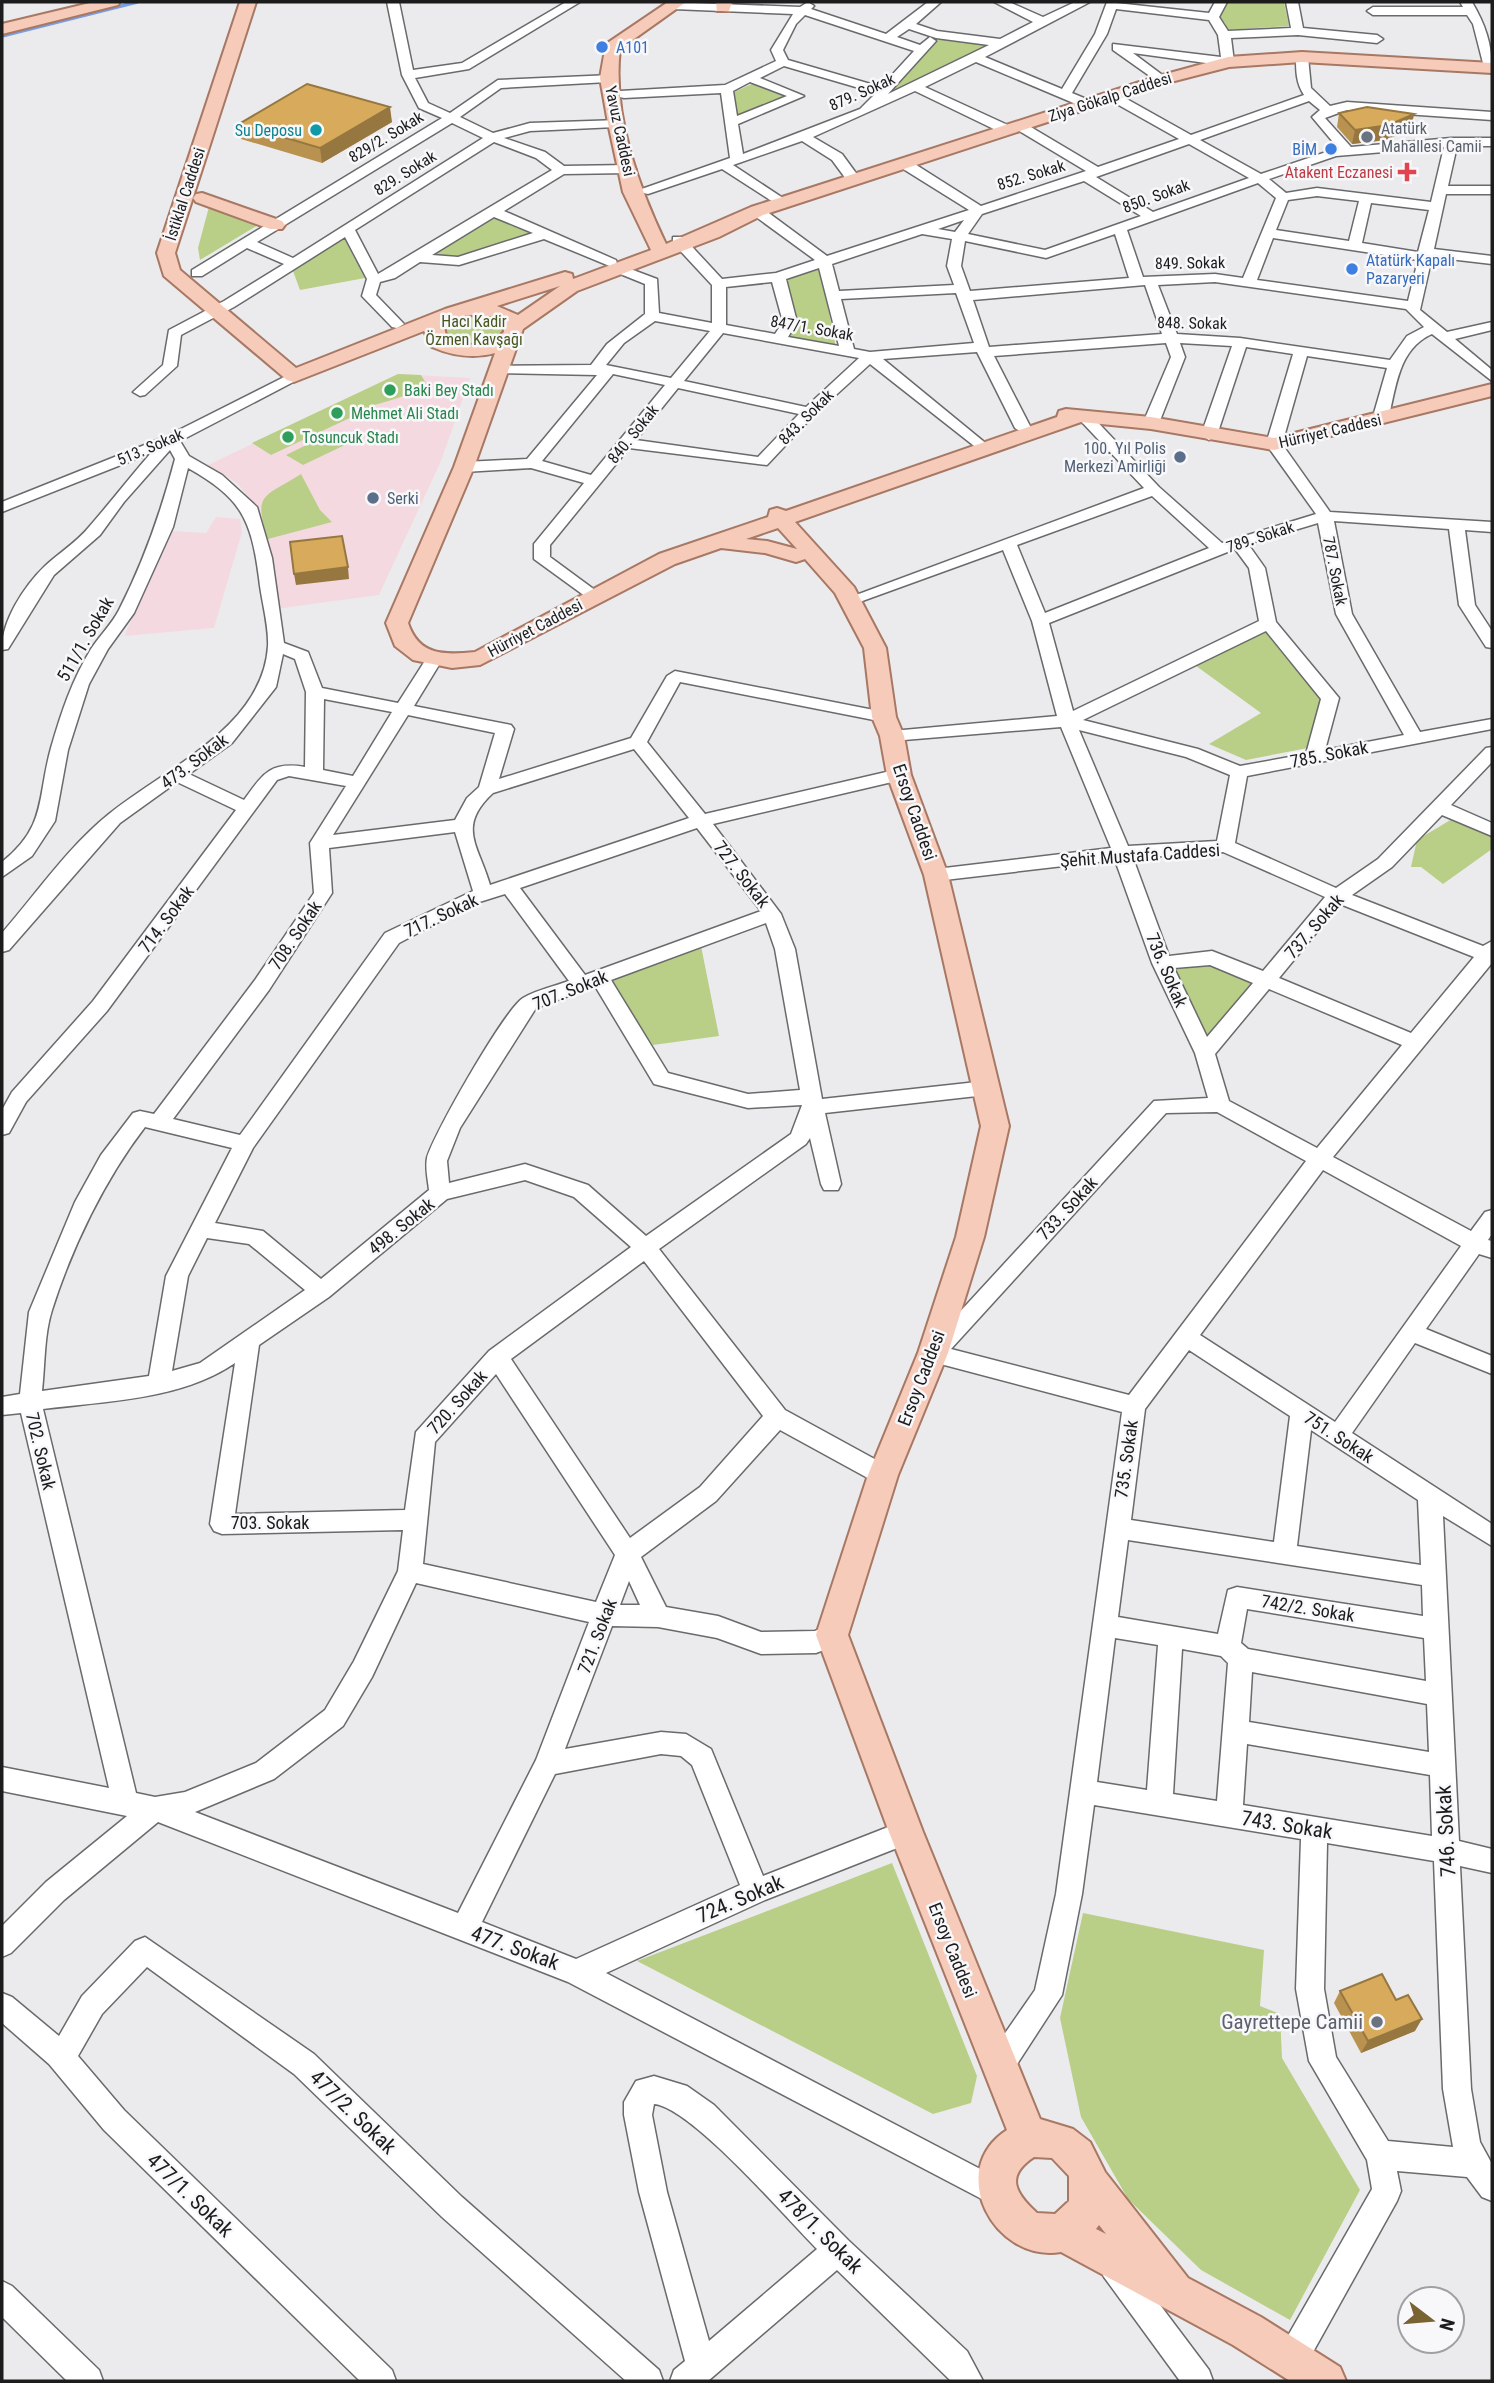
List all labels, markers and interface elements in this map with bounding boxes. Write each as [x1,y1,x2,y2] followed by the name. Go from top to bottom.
[616,38,649,57] place label: A101
[594,39,610,55] marker: A101
[1046,68,1174,126] street label: Ziya Gökalp Caddesi
[826,69,899,115] street label: 879. Sokak
[601,84,639,178] street label: Yavuz Caddesi
[345,107,427,167] street label: 829/2. Sokak
[1381,119,1482,156] place label: Atatürk Mahallesi Camii
[235,121,302,140] place label: Su Deposu
[308,122,324,138] marker: Su Deposu
[1359,129,1375,145] marker: Atatürk Mahallesi Camii
[1292,140,1317,159] place label: BİM
[1323,141,1339,157] marker: BİM
[161,145,209,243] street label: İstiklal Caddesi
[370,146,440,200] street label: 829. Sokak
[995,155,1068,194] street label: 852. Sokak
[1285,163,1393,182] place label: Atakent Eczanesi
[1399,164,1415,180] marker: Atakent Eczanesi
[1120,175,1193,217] street label: 850. Sokak
[1366,251,1455,288] place label: Atatürk Kapalı Pazaryeri
[1155,253,1226,273] street label: 849. Sokak
[1344,261,1360,277] marker: Atatürk Kapalı Pazaryeri
[769,311,856,345] street label: 847/1. Sokak
[425,312,523,349] park label: Hacı Kadir Özmen Kavşağı
[1157,313,1228,333] street label: 848. Sokak
[404,381,494,400] place label: Baki Bey Stadı
[382,382,398,398] marker: Baki Bey Stadı
[775,385,838,448] street label: 843. Sokak
[604,400,663,467] street label: 840. Sokak
[351,404,459,423] place label: Mehmet Ali Stadı
[329,405,345,421] marker: Mehmet Ali Stadı
[1277,410,1383,452] street label: Hürriyet Caddesi
[114,424,187,469] street label: 513. Sokak
[302,428,399,447] place label: Tosuncuk Stadı
[280,429,296,445] marker: Tosuncuk Stadı
[1064,439,1166,476] place label: 100. Yıl Polis Merkezi Amirliği
[1172,449,1188,465] marker: 100. Yıl Polis Merkezi Amirliği
[387,489,419,508] place label: Serki
[365,490,381,506] marker: Serki
[1224,517,1297,557] street label: 789. Sokak
[1319,535,1351,608] street label: 787. Sokak
[52,593,118,685] street label: 511/1. Sokak
[484,595,586,661] street label: Hürriyet Caddesi
[156,729,232,793] street label: 473. Sokak
[1288,736,1370,772] street label: 785. Sokak
[889,761,941,863] street label: Ersoy Caddesi
[709,837,775,911] street label: 727. Sokak
[1059,839,1221,871] street label: Şehit Mustafa Caddesi
[134,881,198,957] street label: 714. Sokak
[401,889,481,941] street label: 717. Sokak
[1280,889,1348,963] street label: 737. Sokak
[264,896,326,974] street label: 708. Sokak
[1142,930,1192,1010] street label: 736. Sokak
[530,966,610,1014] street label: 707. Sokak
[1032,1172,1102,1244] street label: 733. Sokak
[364,1193,438,1259] street label: 498. Sokak
[893,1327,949,1429] street label: Ersoy Caddesi
[423,1366,491,1438] street label: 720. Sokak
[1300,1407,1378,1467] street label: 751. Sokak
[22,1410,60,1492] street label: 702. Sokak
[1110,1419,1142,1499] street label: 735. Sokak
[231,1512,309,1533] street label: 703. Sokak
[1260,1590,1356,1626] street label: 742/2. Sokak
[573,1595,621,1677] street label: 721. Sokak
[1432,1784,1460,1878] street label: 746. Sokak
[1240,1806,1335,1844] street label: 743. Sokak
[693,1870,787,1928] street label: 724. Sokak
[924,1899,982,2001] street label: Ersoy Caddesi
[468,1921,563,1975] street label: 477. Sokak
[1221,2010,1363,2034] place label: Gayrettepe Camii
[1369,2014,1385,2030] marker: Gayrettepe Camii
[305,2065,401,2159] street label: 477/2. Sokak
[142,2148,238,2242] street label: 477/1. Sokak
[773,2184,868,2279] street label: 478/1. Sokak
[1396,2285,1466,2355] north arrow
[1434,2316,1460,2333] text: N

